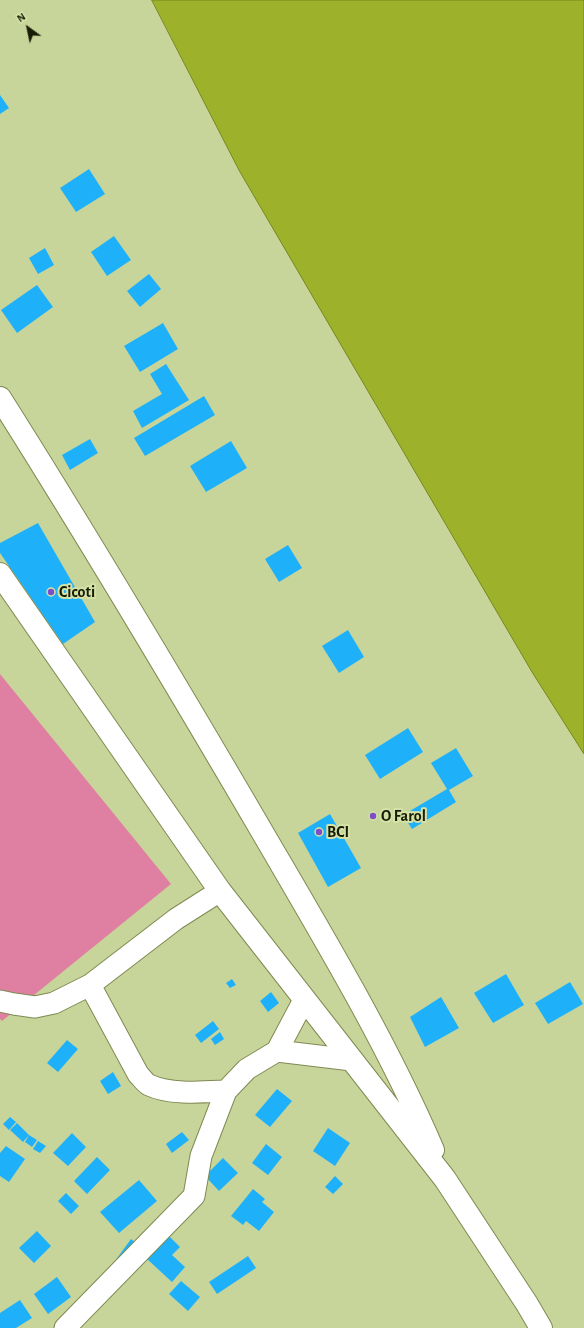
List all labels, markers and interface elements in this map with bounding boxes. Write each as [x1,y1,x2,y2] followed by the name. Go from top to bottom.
[8,8,48,48] north arrow
[15,11,27,24] text: N
[59,582,95,602] place label: Cicoti
[46,587,56,597] marker: Cicoti
[381,806,426,826] place label: O Farol
[368,811,378,821] marker: O Farol
[327,822,349,842] place label: BCI
[314,827,324,837] marker: BCI

